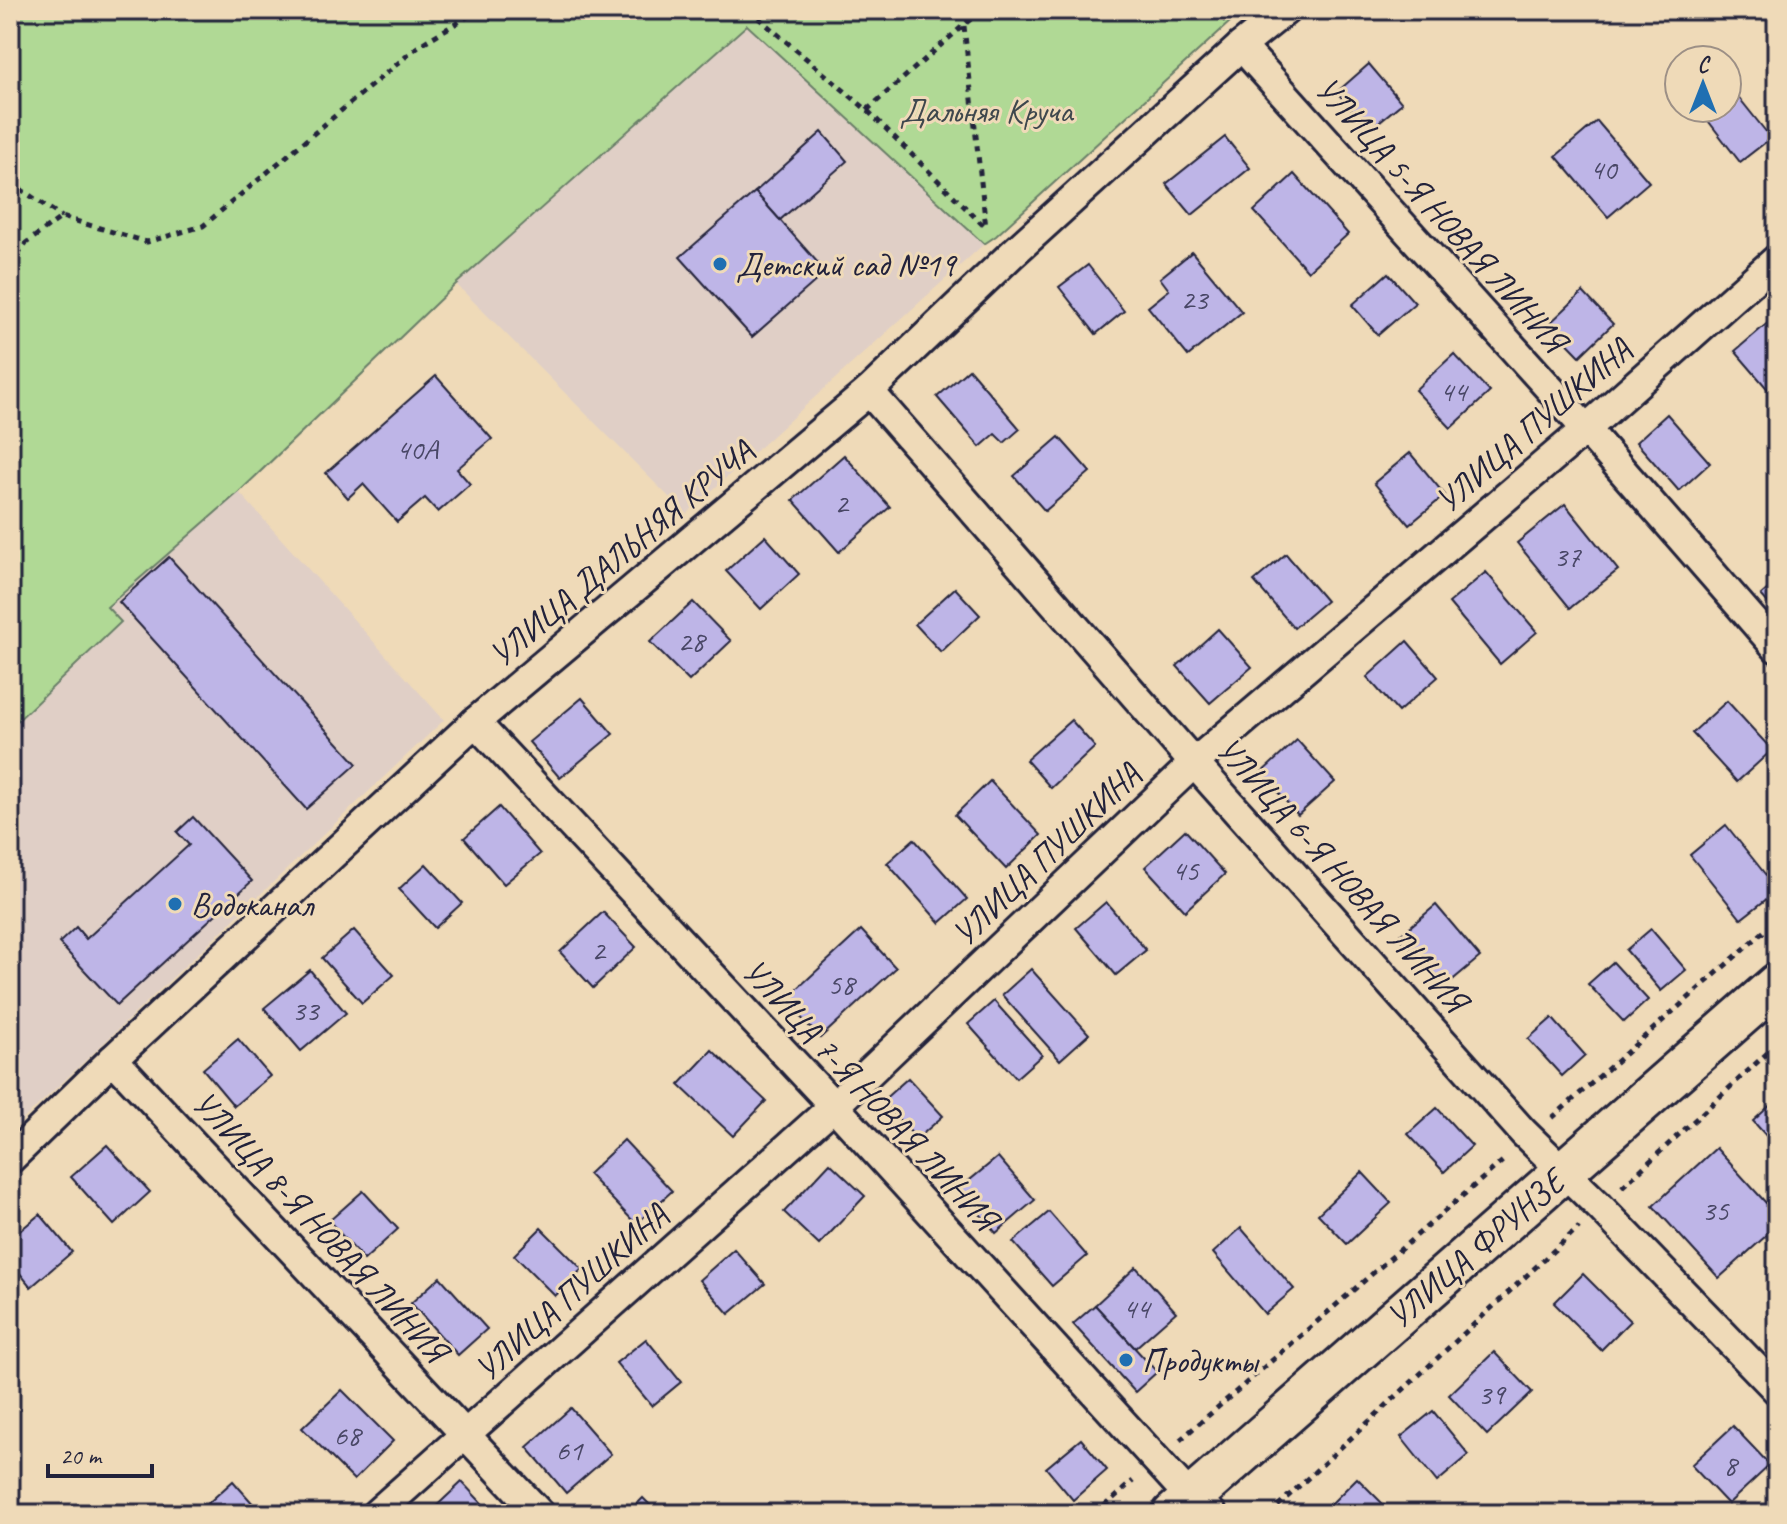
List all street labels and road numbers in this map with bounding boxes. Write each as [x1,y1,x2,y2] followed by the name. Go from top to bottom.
[1306,68,1579,364] street label: УЛИЦА 5-Я НОВАЯ ЛИНИЯ
[1426,328,1641,522] street label: УЛИЦА ПУШКИНА
[480,429,763,676] street label: УЛИЦА ДАЛЬНЯЯ КРУЧА
[1207,728,1480,1024] street label: УЛИЦА 6-Я НОВАЯ ЛИНИЯ
[943,753,1150,955] street label: УЛИЦА ПУШКИНА
[733,949,1010,1242] street label: УЛИЦА 7-Я НОВАЯ ЛИНИЯ
[183,1081,460,1374] street label: УЛИЦА 8-Я НОВАЯ ЛИНИЯ
[1377,1157,1576,1338] street label: УЛИЦА ФРУНЗЕ
[465,1193,677,1390] street label: УЛИЦА ПУШКИНА

